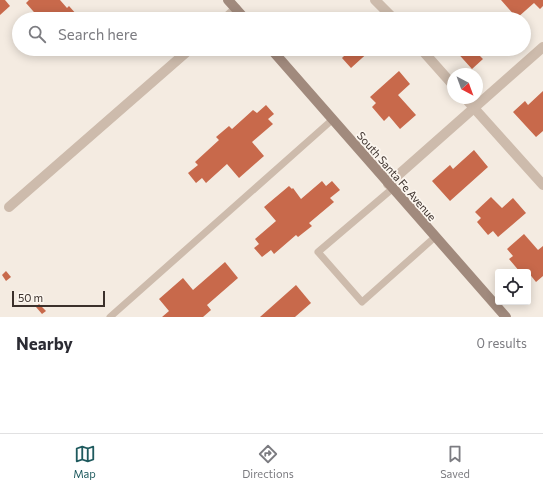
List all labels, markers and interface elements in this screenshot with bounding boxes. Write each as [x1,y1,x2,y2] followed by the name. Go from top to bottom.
[12,12,531,56] search box
[26,23,48,45] icon: search
[58,25,137,43] text: Search here
[447,68,483,104] north arrow
[355,129,439,223] street label: South Santa Fe Avenue
[495,269,531,305] map controls
[495,269,531,305] button: locate
[12,289,105,308] scale bar
[18,291,43,304] text: 50 m
[16,333,73,354] text: Nearby
[476,335,527,351] text: 0 results
[73,443,96,480] tab: Map
[242,443,294,480] tab: Directions
[440,443,470,480] tab: Saved

